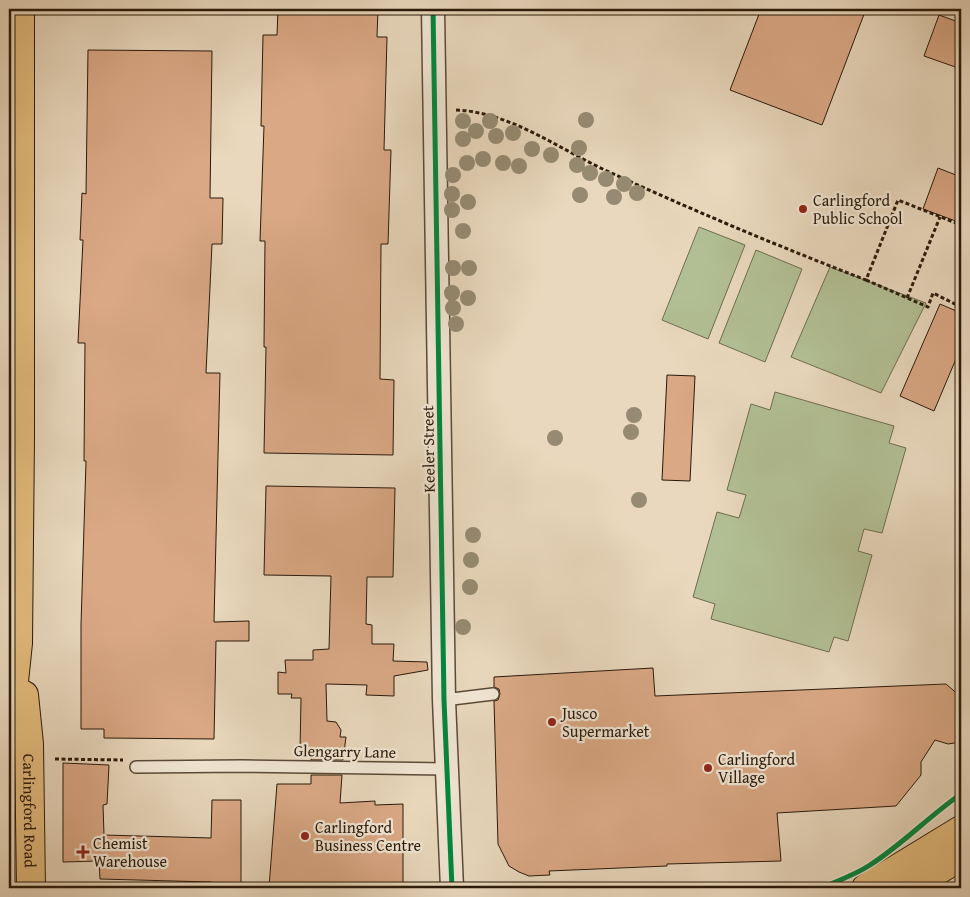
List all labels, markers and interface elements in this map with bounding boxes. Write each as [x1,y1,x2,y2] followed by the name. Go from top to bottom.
[813,188,903,230] place label: Carlingford Public School
[797,203,809,215] marker: Carlingford Public School
[415,405,441,493] street label: Keeler Street
[560,701,650,743] place label: Jusco Supermarket
[546,716,558,728] marker: Jusco Supermarket
[294,738,396,764] street label: Glengarry Lane
[718,747,796,789] place label: Carlingford Village
[17,754,43,868] street label: Carlingford Road
[702,762,714,774] marker: Carlingford Village
[315,815,421,857] place label: Carlingford Business Centre
[299,830,311,842] marker: Carlingford Business Centre
[93,831,167,873] place label: Chemist Warehouse
[77,846,89,858] marker: Chemist Warehouse

